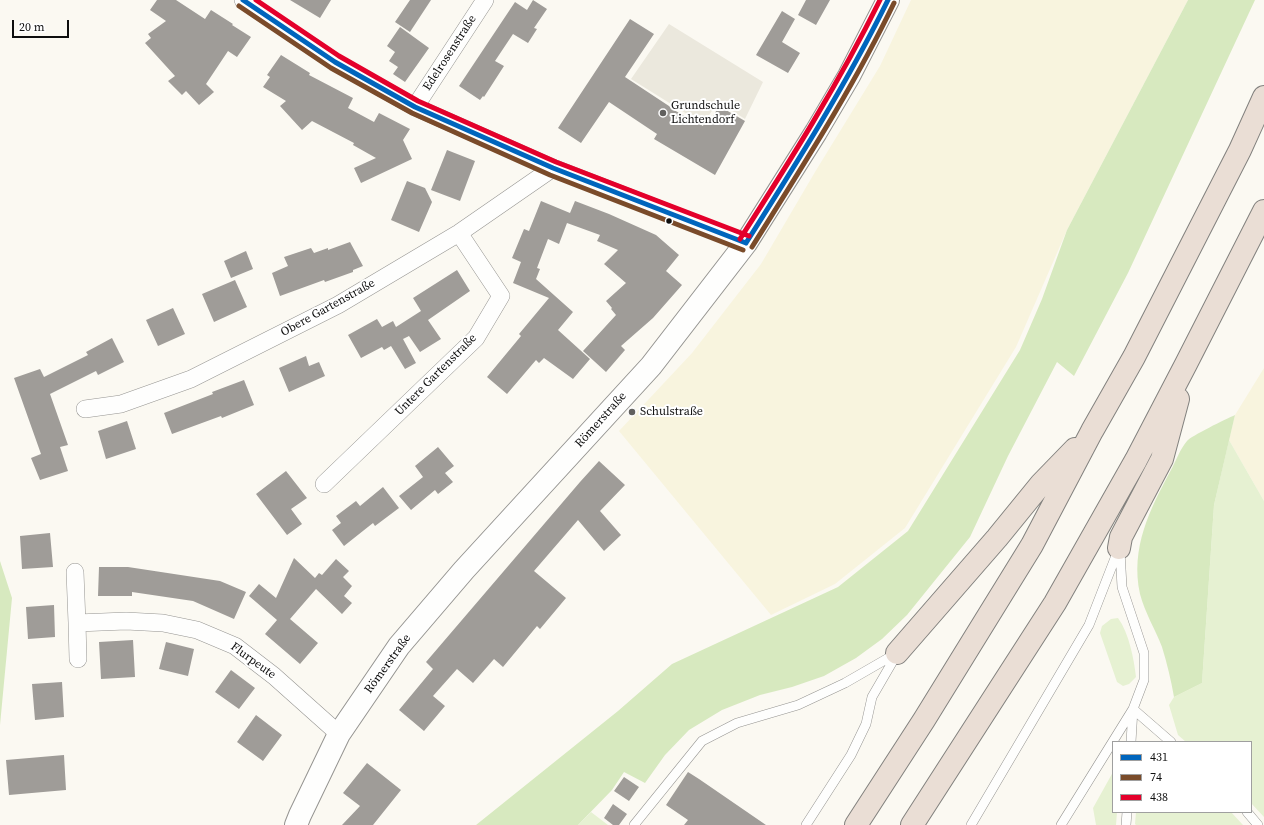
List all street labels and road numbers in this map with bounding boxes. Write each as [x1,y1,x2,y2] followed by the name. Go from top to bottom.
[420,13,480,93] street label: Edelrosenstraße
[278,276,378,340] street label: Obere Gartenstraße
[392,331,480,419] street label: Untere Gartenstraße
[572,389,630,451] street label: Römerstraße
[362,632,414,696] street label: Römerstraße
[227,640,279,682] street label: Flurpeute

